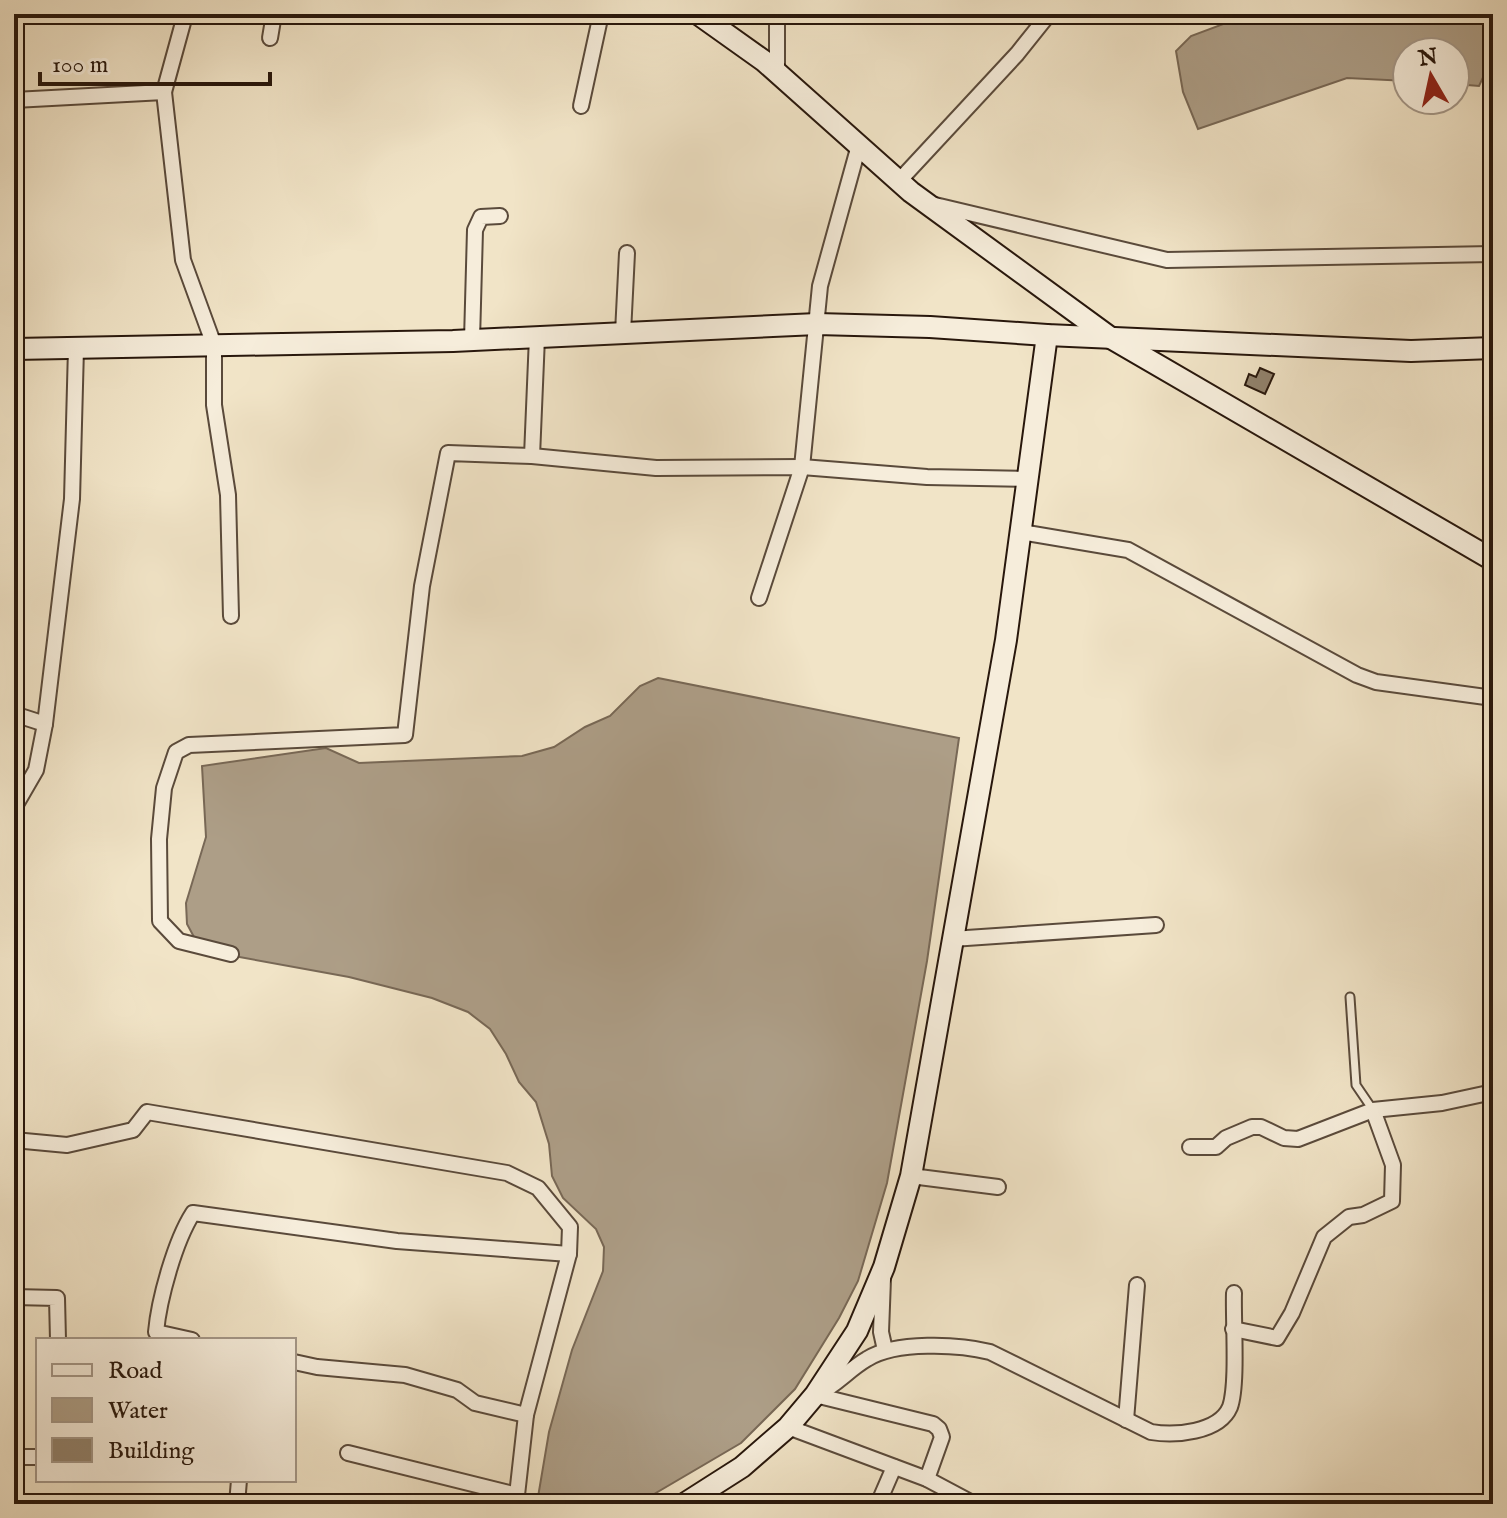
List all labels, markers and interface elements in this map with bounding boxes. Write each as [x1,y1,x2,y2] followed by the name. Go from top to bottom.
[40,36,270,86] scale bar
[1391,36,1471,116] north arrow
[1416,43,1440,74] text: N
[52,50,108,81] text: 100 m
[36,1338,296,1482] legend
[108,1356,162,1387] text: Road
[108,1396,168,1427] text: Water
[108,1436,195,1467] text: Building

